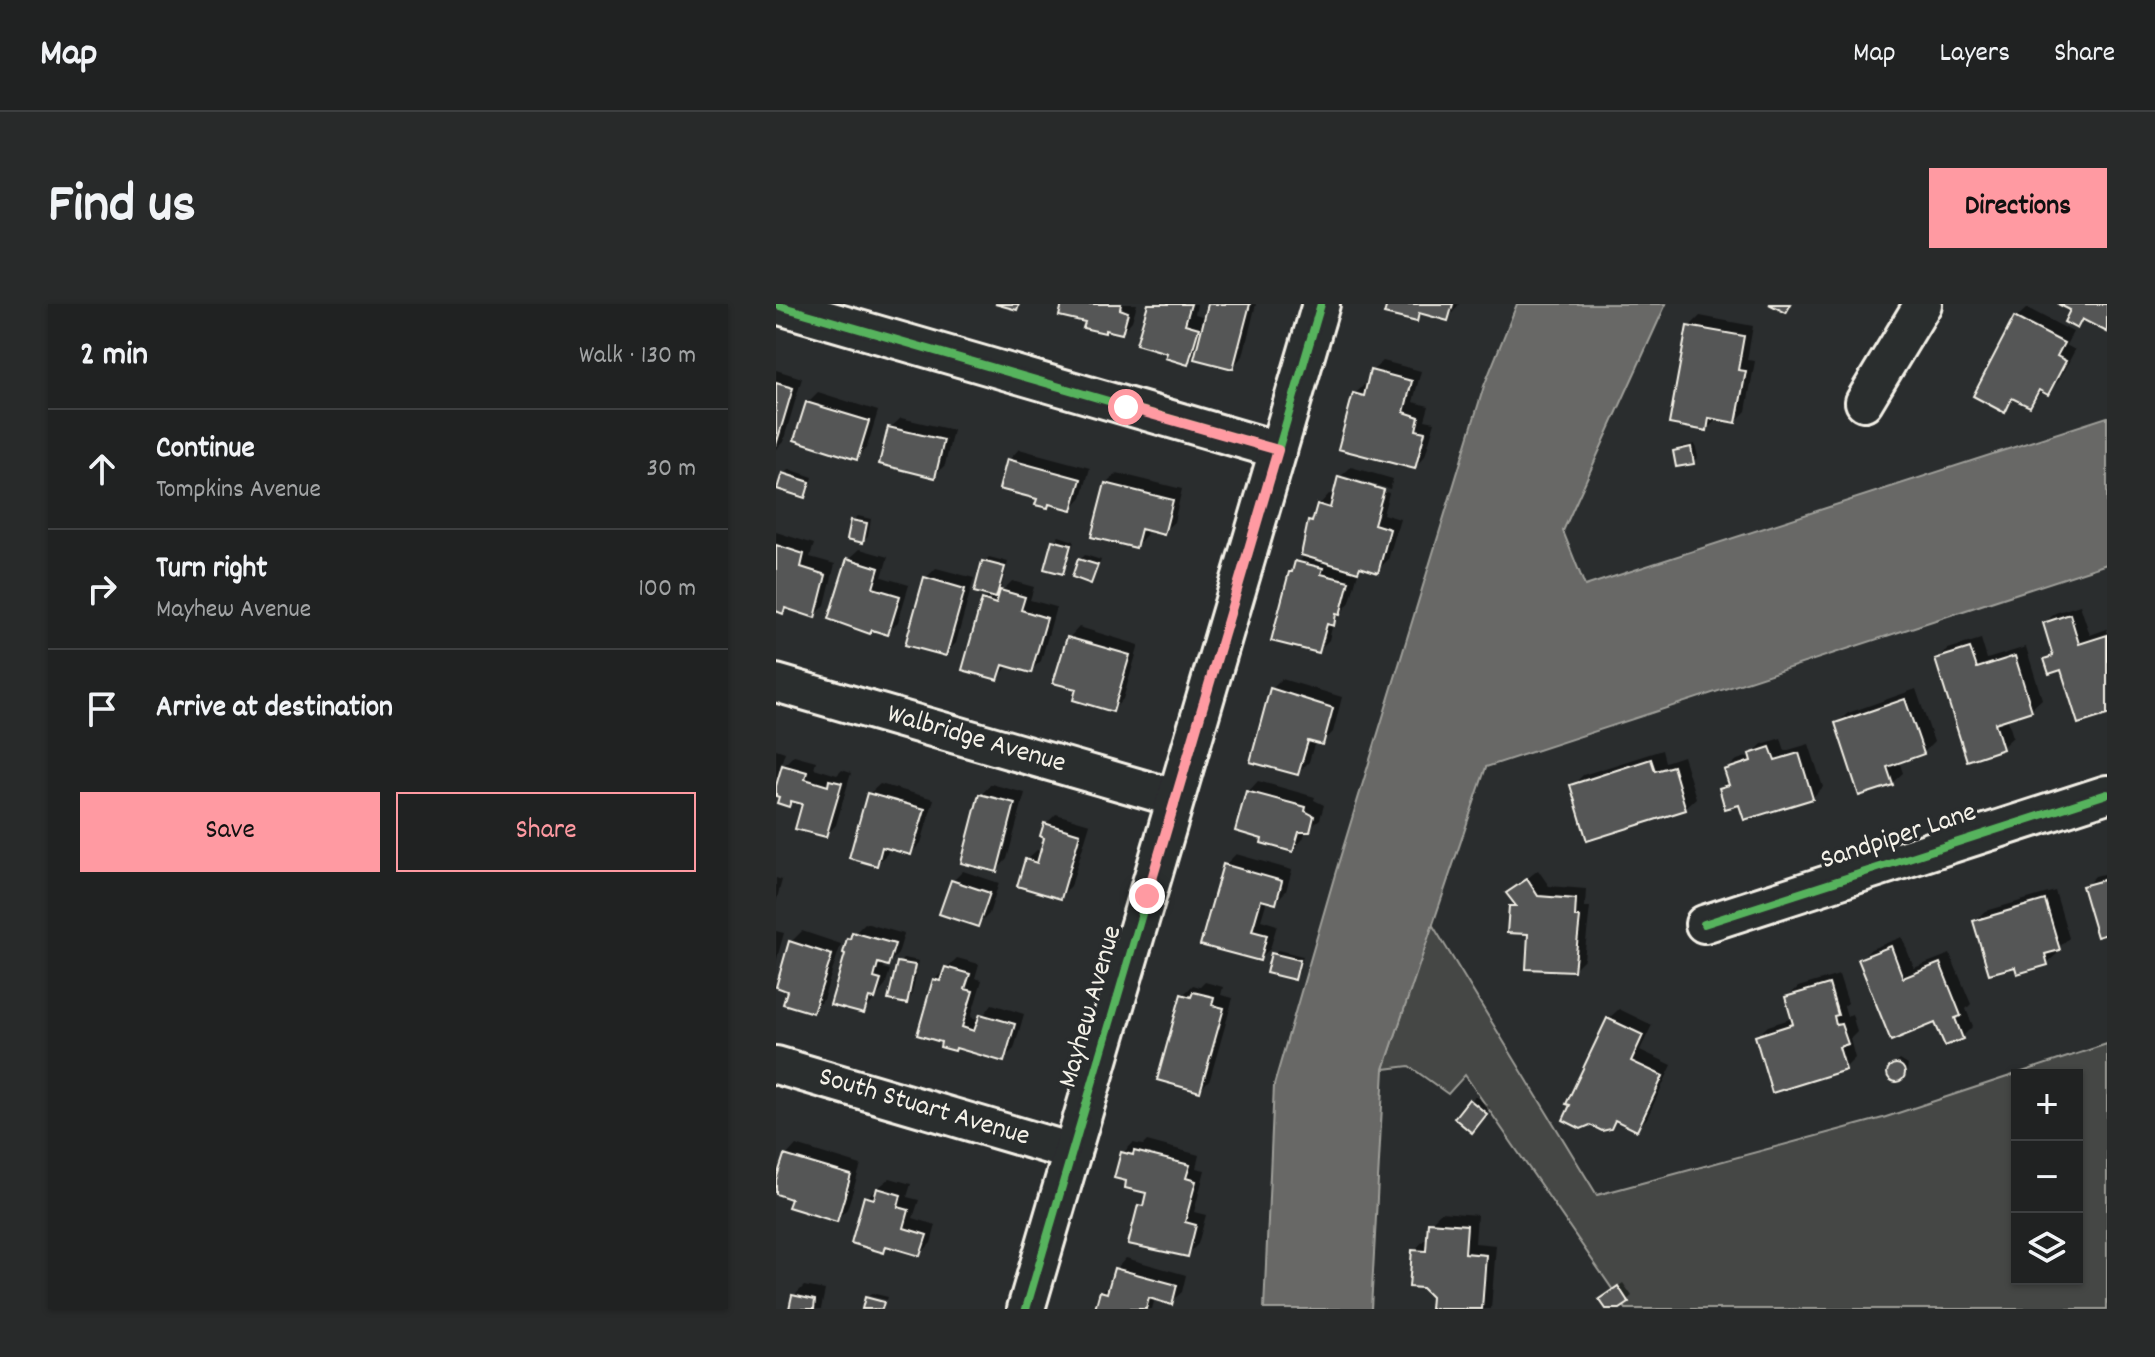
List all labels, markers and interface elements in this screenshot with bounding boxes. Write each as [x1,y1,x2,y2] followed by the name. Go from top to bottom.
[40,28,98,83] text: Map
[1853,35,1896,75] text: Map
[1940,35,2010,75] text: Layers
[2054,35,2115,75] text: Share
[48,168,196,248] text: Find us
[1929,168,2107,248] button: Directions
[80,332,148,381] text: 2 min
[579,338,696,375] text: Walk · 130 m
[1108,389,1144,425] route start
[156,429,255,472] text: Continue
[80,447,124,491] icon: ahead
[646,451,696,488] text: 30 m
[156,472,321,509] text: Tompkins Avenue
[156,549,267,592] text: Turn right
[80,567,124,611] icon: right
[638,571,696,608] text: 100 m
[156,592,311,629] text: Mayhew Avenue
[80,687,124,731] icon: arrive
[156,688,393,731] text: Arrive at destination
[882,696,1070,785] street label: Walbridge Avenue
[80,792,380,872] button: Save
[396,792,696,872] button: Share
[1816,794,1982,882] street label: Sandpiper Lane
[1129,878,1165,914] route end
[1050,921,1134,1093] street label: Mayhew Avenue
[813,1058,1034,1158] street label: South Stuart Avenue
[2011,1069,2083,1285] map controls
[2011,1069,2083,1141] button: +
[2011,1141,2083,1213] button: −
[2011,1213,2083,1285] button: layers

